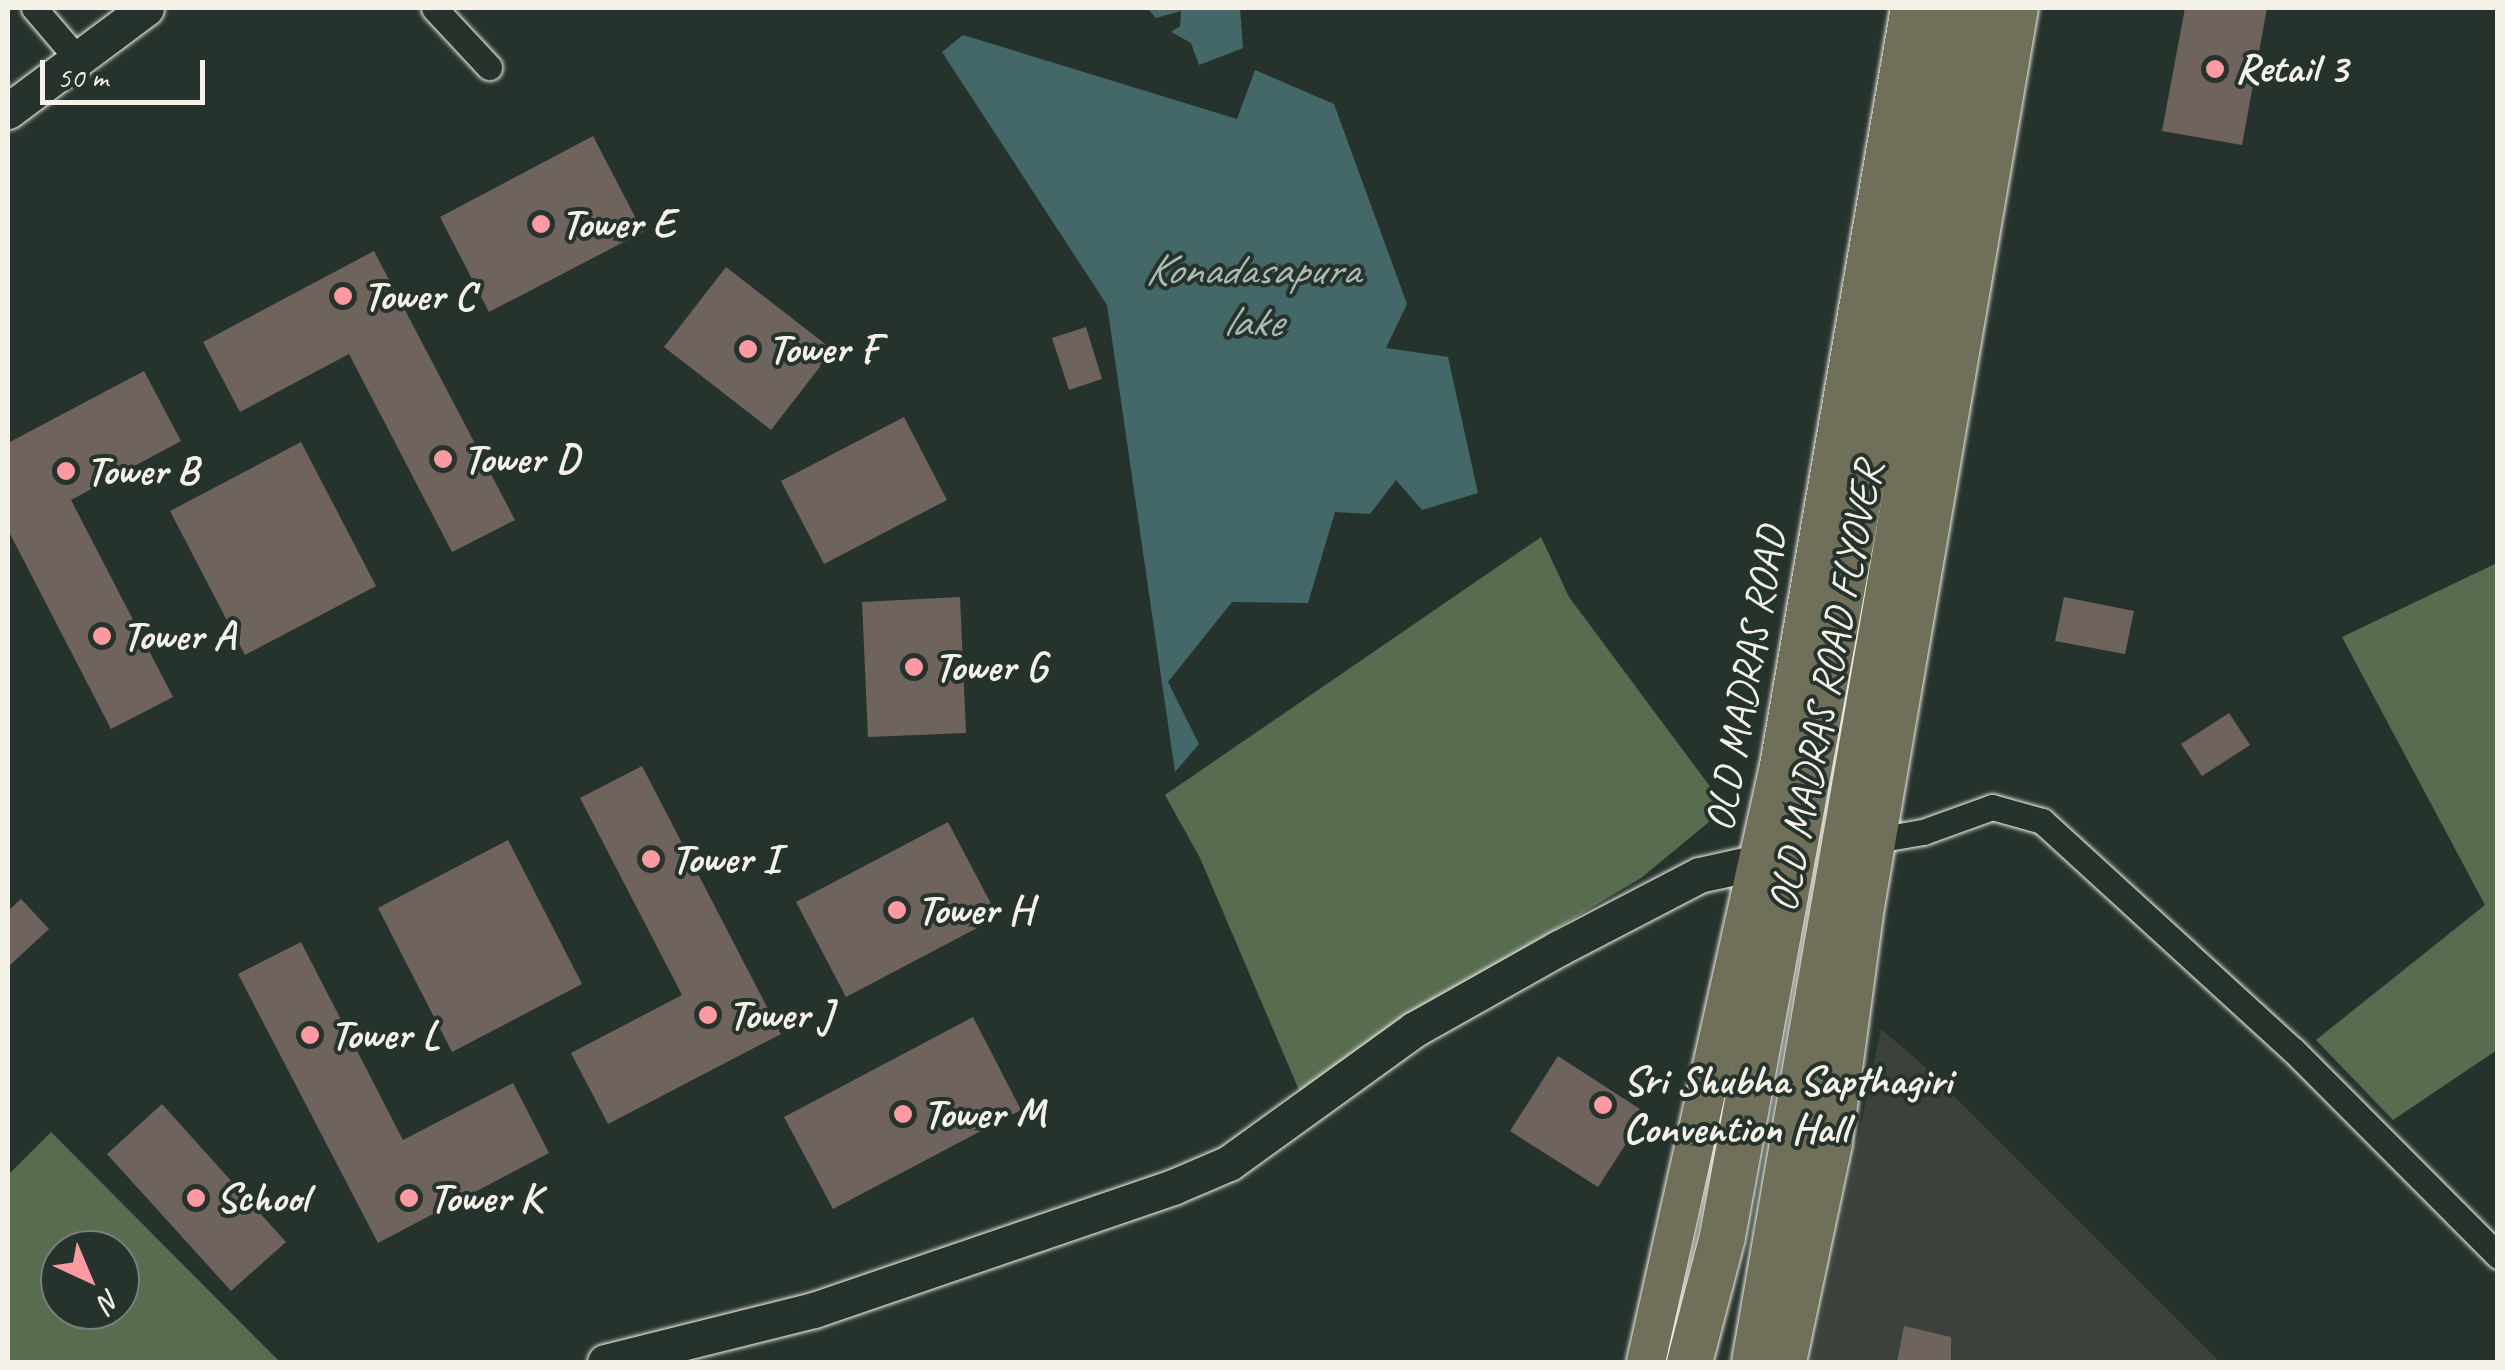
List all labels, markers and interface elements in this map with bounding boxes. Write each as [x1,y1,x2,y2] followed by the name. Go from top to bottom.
[45,40,210,102] scale bar
[2235,44,2347,94] place label: Retail 3
[57,58,108,96] text: 50 m
[2204,58,2226,80] marker: Retail 3
[561,199,675,249] place label: Tower E
[530,213,552,235] marker: Tower E
[1145,243,1359,349] water label: Konadasapura lake
[363,271,474,321] place label: Tower C
[332,285,354,307] marker: Tower C
[768,324,879,374] place label: Tower F
[737,338,759,360] marker: Tower F
[463,434,579,484] place label: Tower D
[86,446,199,496] place label: Tower B
[432,448,454,470] marker: Tower D
[1758,458,1894,916] street label: OLD MADRAS ROAD FLYOVER
[55,460,77,482] marker: Tower B
[1694,523,1798,835] street label: OLD MADRAS ROAD
[122,611,235,661] place label: Tower A
[91,625,113,647] marker: Tower A
[934,642,1046,692] place label: Tower G
[903,656,925,678] marker: Tower G
[671,834,779,884] place label: Tower I
[640,848,662,870] marker: Tower I
[917,885,1032,935] place label: Tower H
[886,899,908,921] marker: Tower H
[728,990,832,1040] place label: Tower J
[697,1004,719,1026] marker: Tower J
[330,1010,439,1060] place label: Tower L
[299,1024,321,1046] marker: Tower L
[1623,1056,1952,1154] place label: Sri Shubha Sapthagiri Convention Hall
[923,1089,1045,1139] place label: Tower M
[1592,1094,1614,1116] marker: Sri Shubha Sapthagiri Convention Hall
[892,1103,914,1125] marker: Tower M
[216,1173,309,1223] place label: School
[429,1173,542,1223] place label: Tower K
[185,1187,207,1209] marker: School
[398,1187,420,1209] marker: Tower K
[40,1230,140,1330] north arrow
[91,1282,128,1319] text: N

